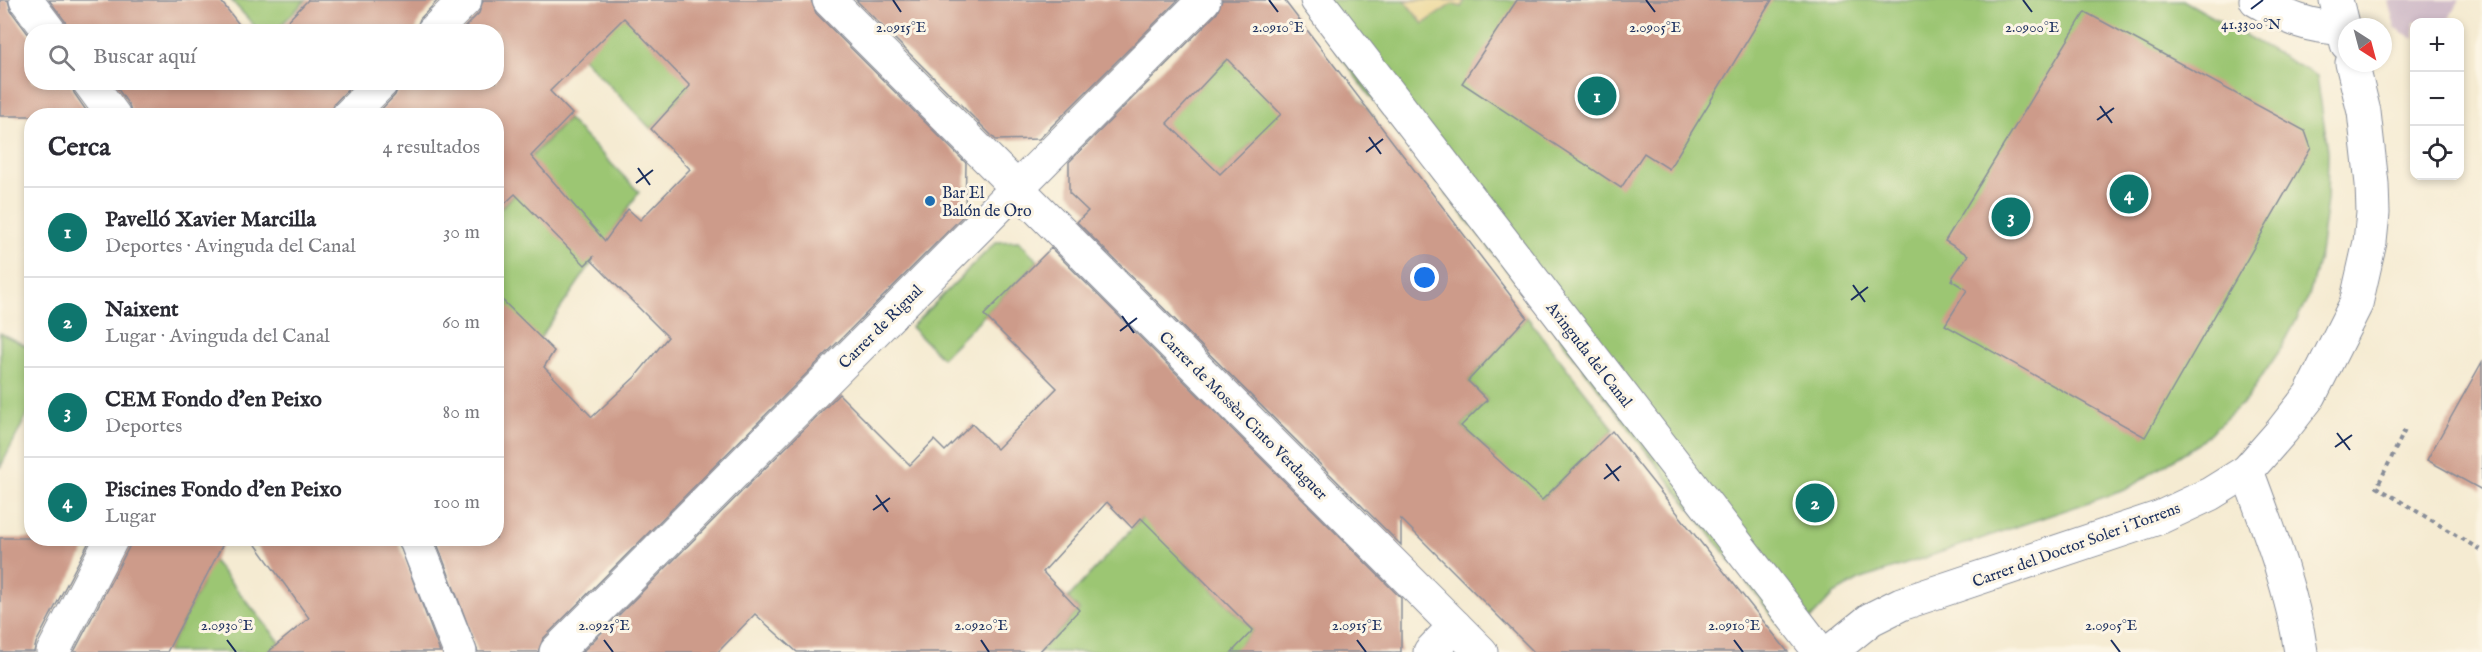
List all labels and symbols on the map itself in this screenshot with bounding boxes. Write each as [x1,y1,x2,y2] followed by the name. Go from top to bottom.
[2221,15,2281,34] text: 41.3300°N
[876,18,926,37] text: 2.0915°E
[1252,18,1304,37] text: 2.0910°E
[1629,18,1681,37] text: 2.0905°E
[2005,18,2059,37] text: 2.0900°E
[2338,18,2392,72] north arrow
[1578,74,1616,118] pin: 1
[2110,172,2148,216] pin: 4
[942,184,1032,222] place label: Bar El Balón de Oro
[923,194,937,208] marker: Bar El Balón de Oro
[1992,194,2030,240] pin: 3
[1410,263,1439,292] your location
[835,281,928,374] street label: Carrer de Rigual
[1540,298,1636,412] street label: Avinguda del Canal
[1154,328,1331,505] street label: Carrer de Mossèn Cinto Verdaguer
[1796,480,1834,526] pin: 2
[1970,499,2184,593] street label: Carrer del Doctor Soler i Torrens
[201,616,253,635] text: 2.0930°E
[578,616,630,635] text: 2.0925°E
[954,616,1008,635] text: 2.0920°E
[1332,616,1382,635] text: 2.0915°E
[1708,616,1760,635] text: 2.0910°E
[2085,616,2137,635] text: 2.0905°E

